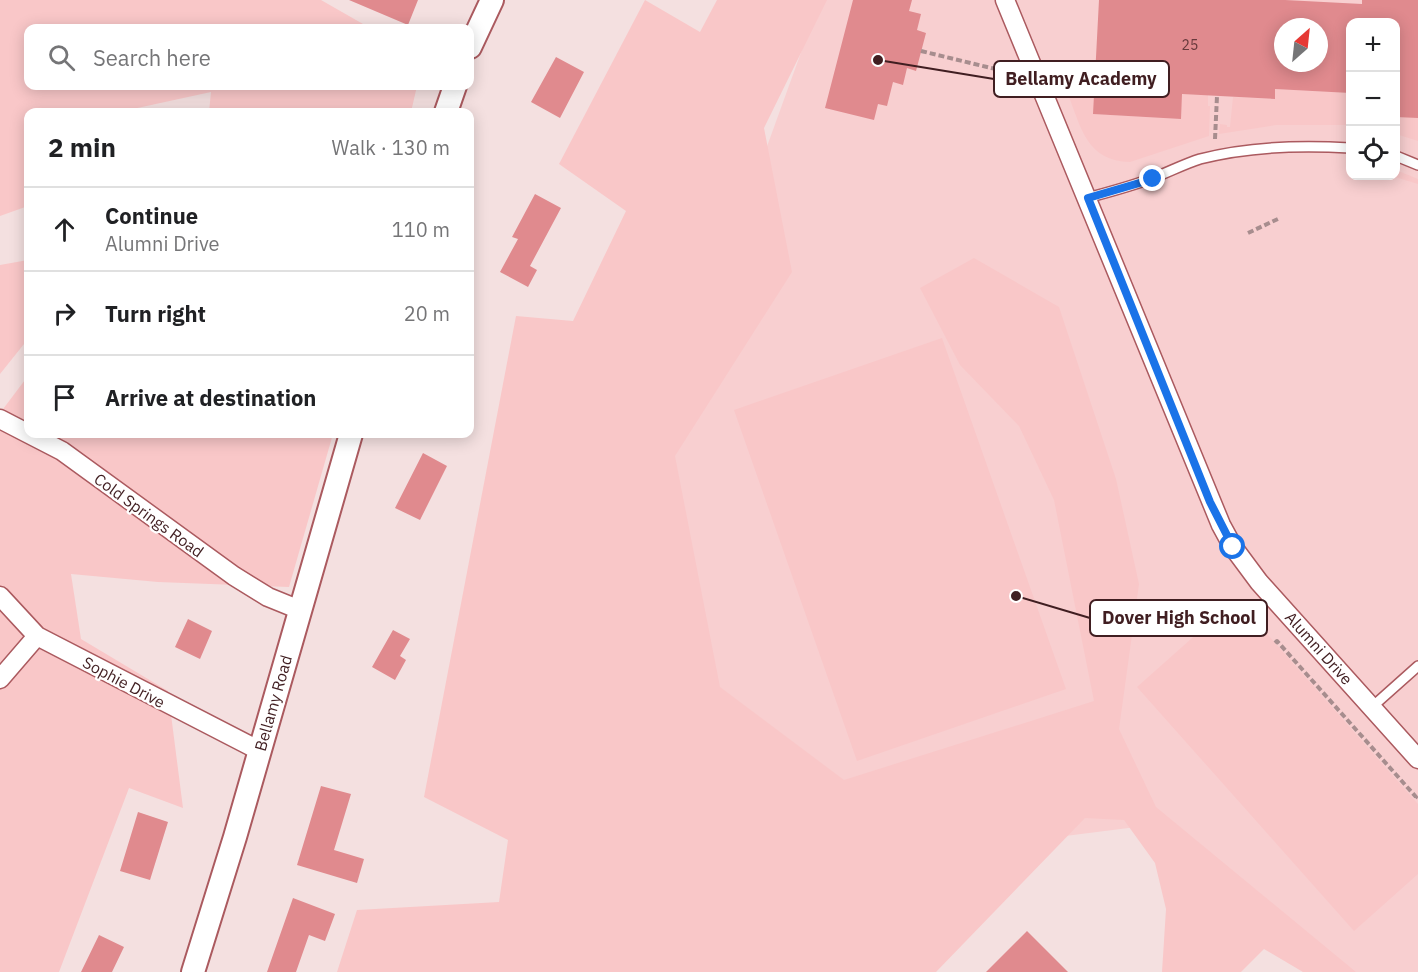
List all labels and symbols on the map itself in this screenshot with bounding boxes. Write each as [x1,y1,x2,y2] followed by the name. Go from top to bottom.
[1274,18,1328,72] north arrow
[1182,36,1198,54] house number: 25
[994,61,1169,97] callout: Bellamy Academy
[1005,67,1157,90] text: Bellamy Academy
[1139,165,1165,191] route end
[90,469,208,561] street label: Cold Springs Road
[1219,533,1245,559] route start
[1090,600,1267,636] callout: Dover High School
[1102,606,1256,629] text: Dover High School
[1281,607,1357,689] street label: Alumni Drive
[79,652,169,712] street label: Sophie Drive
[250,653,296,753] street label: Bellamy Road

